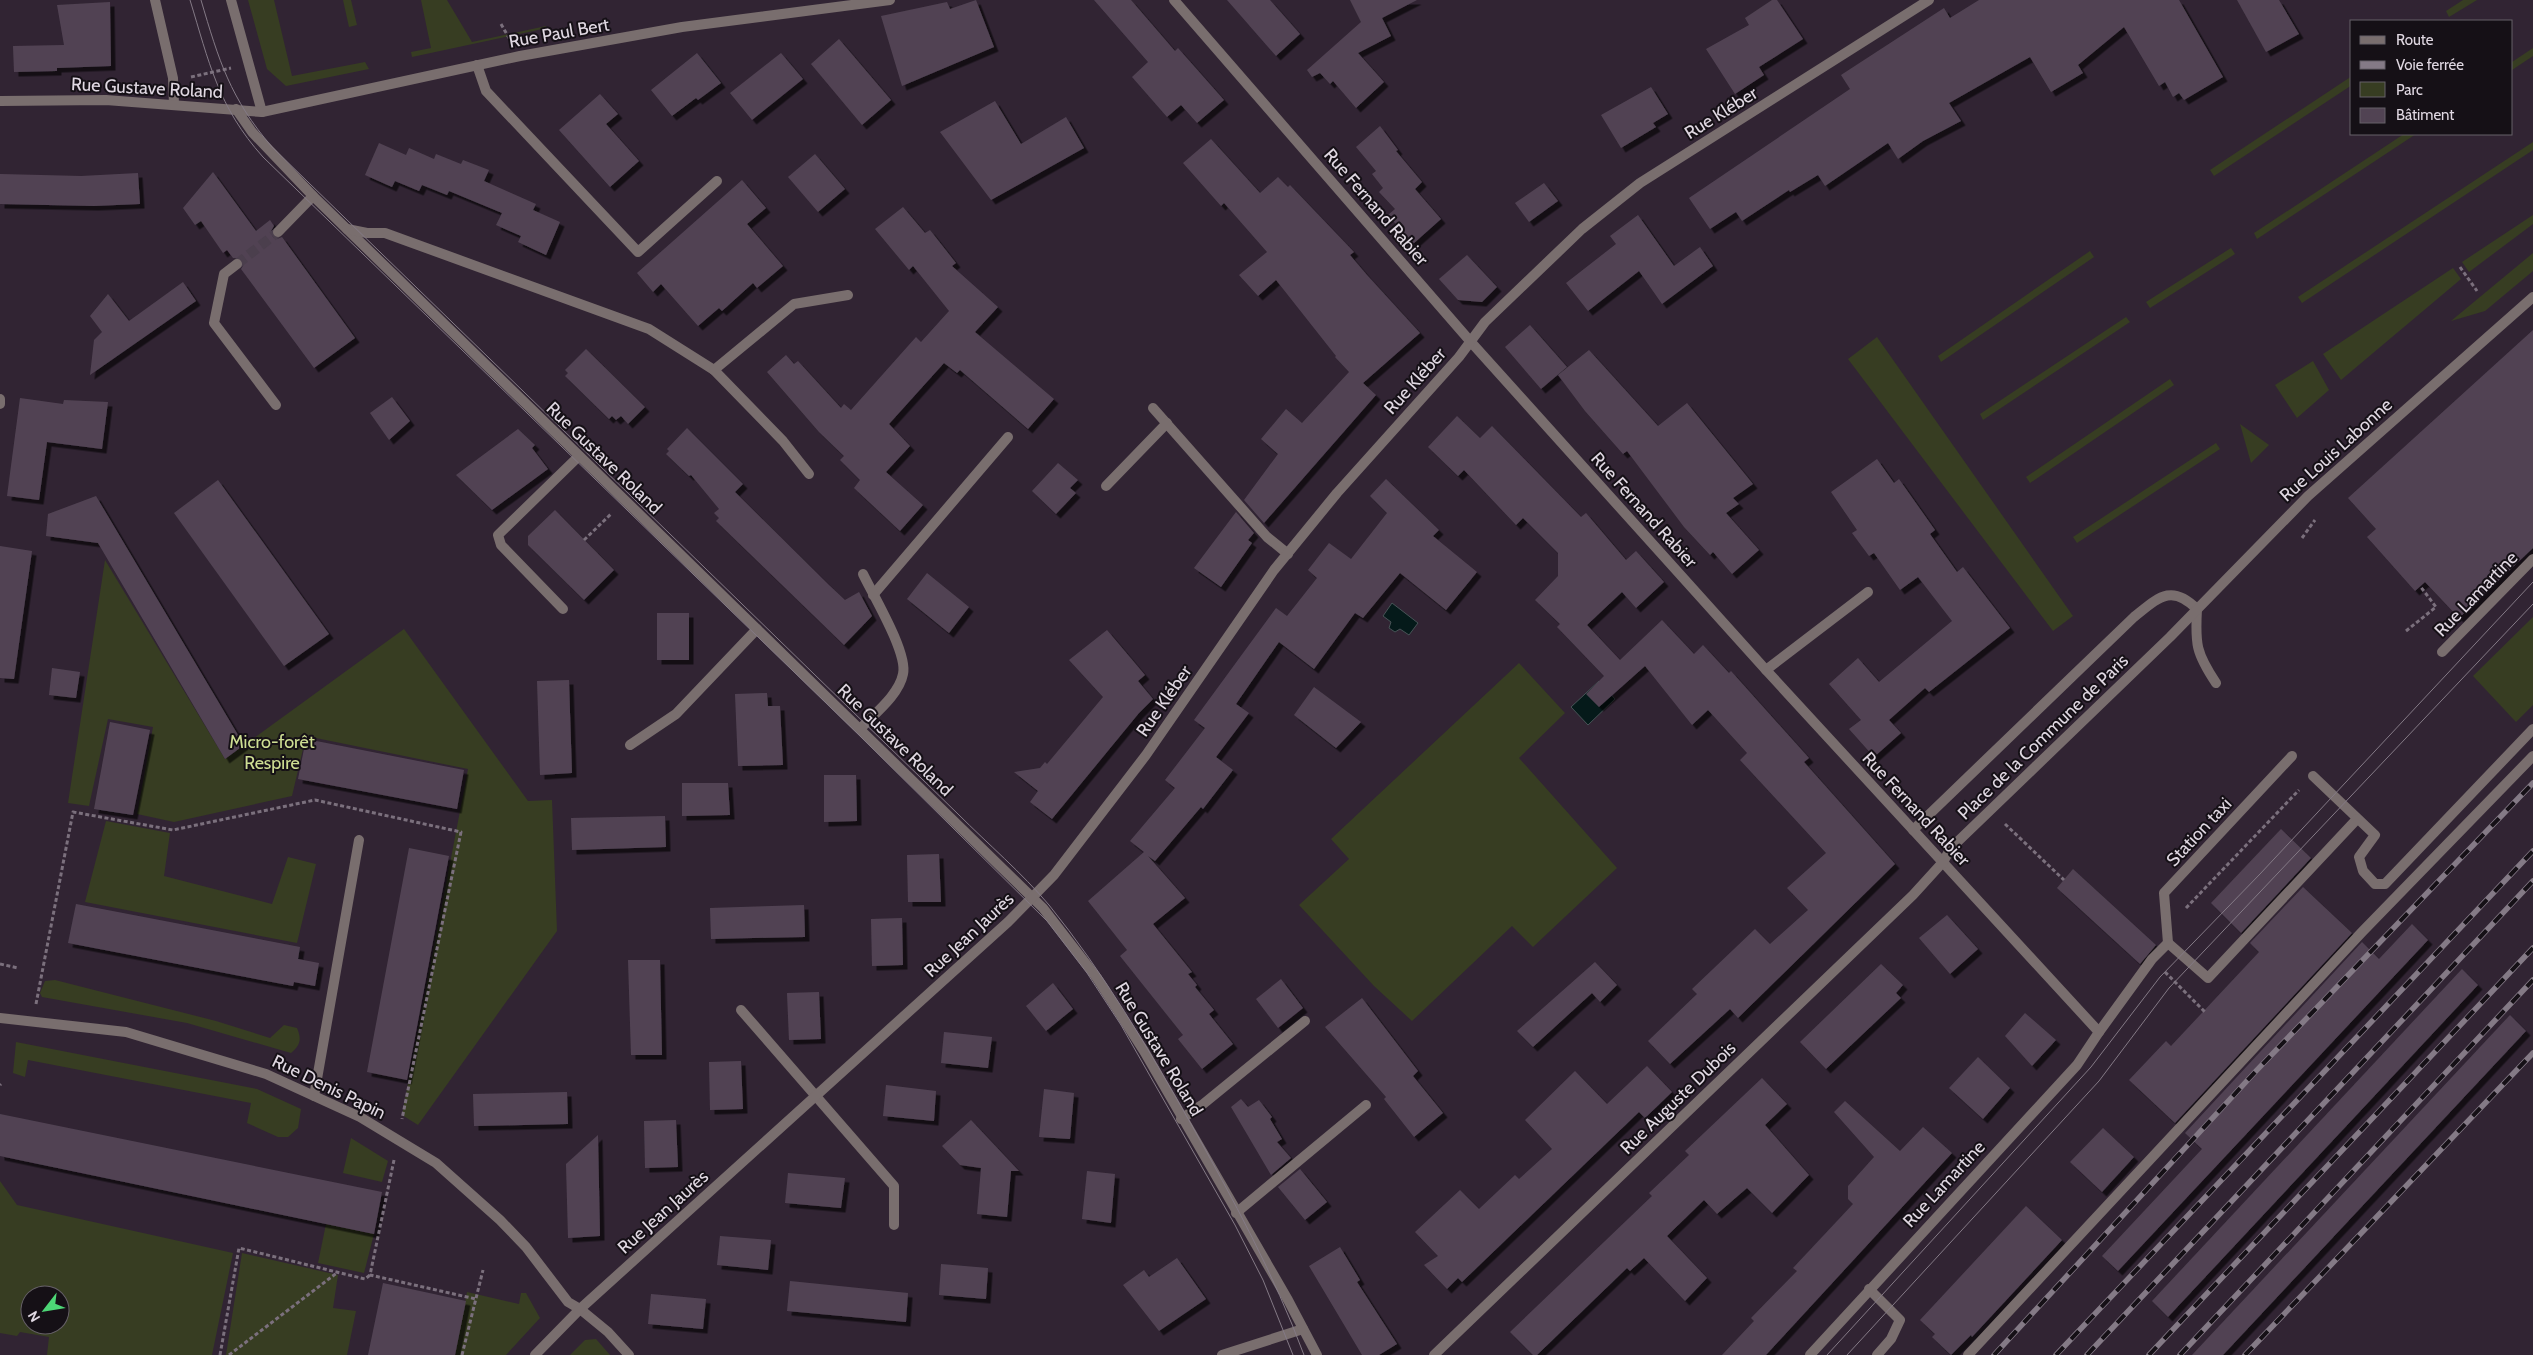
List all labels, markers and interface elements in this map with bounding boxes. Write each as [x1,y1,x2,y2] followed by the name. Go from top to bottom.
[507,13,611,53] street label: Rue Paul Bert
[2350,20,2513,135] legend
[2396,31,2434,49] text: Route
[2396,56,2464,74] text: Voie ferrée
[71,73,223,103] street label: Rue Gustave Roland
[2396,81,2423,99] text: Parc
[1680,82,1762,144] street label: Rue Kléber
[2396,106,2454,124] text: Bâtiment
[1319,144,1433,270] street label: Rue Fernand Rabier
[1379,343,1451,419] street label: Rue Kléber
[2275,394,2397,506] street label: Rue Louis Labonne
[542,397,666,519] street label: Rue Gustave Roland
[1586,448,1702,573] street label: Rue Fernand Rabier
[2430,547,2522,641] street label: Rue Lamartine
[1953,650,2133,824] street label: Place de la Commune de Paris
[1132,661,1197,741] street label: Rue Kléber
[833,679,957,801] street label: Rue Gustave Roland
[229,731,315,774] park label: Micro-forêt Respire
[1858,747,1975,871] street label: Rue Fernand Rabier
[2162,793,2236,871] street label: Station taxi
[920,888,1018,982] street label: Rue Jean Jaurès
[1110,978,1208,1120] street label: Rue Gustave Roland
[1616,1037,1740,1159] street label: Rue Auguste Dubois
[269,1050,389,1124] street label: Rue Denis Papin
[1898,1136,1990,1232] street label: Rue Lamartine
[613,1166,713,1258] street label: Rue Jean Jaurès
[20,1285,70,1335] north arrow
[24,1308,44,1326] text: N

